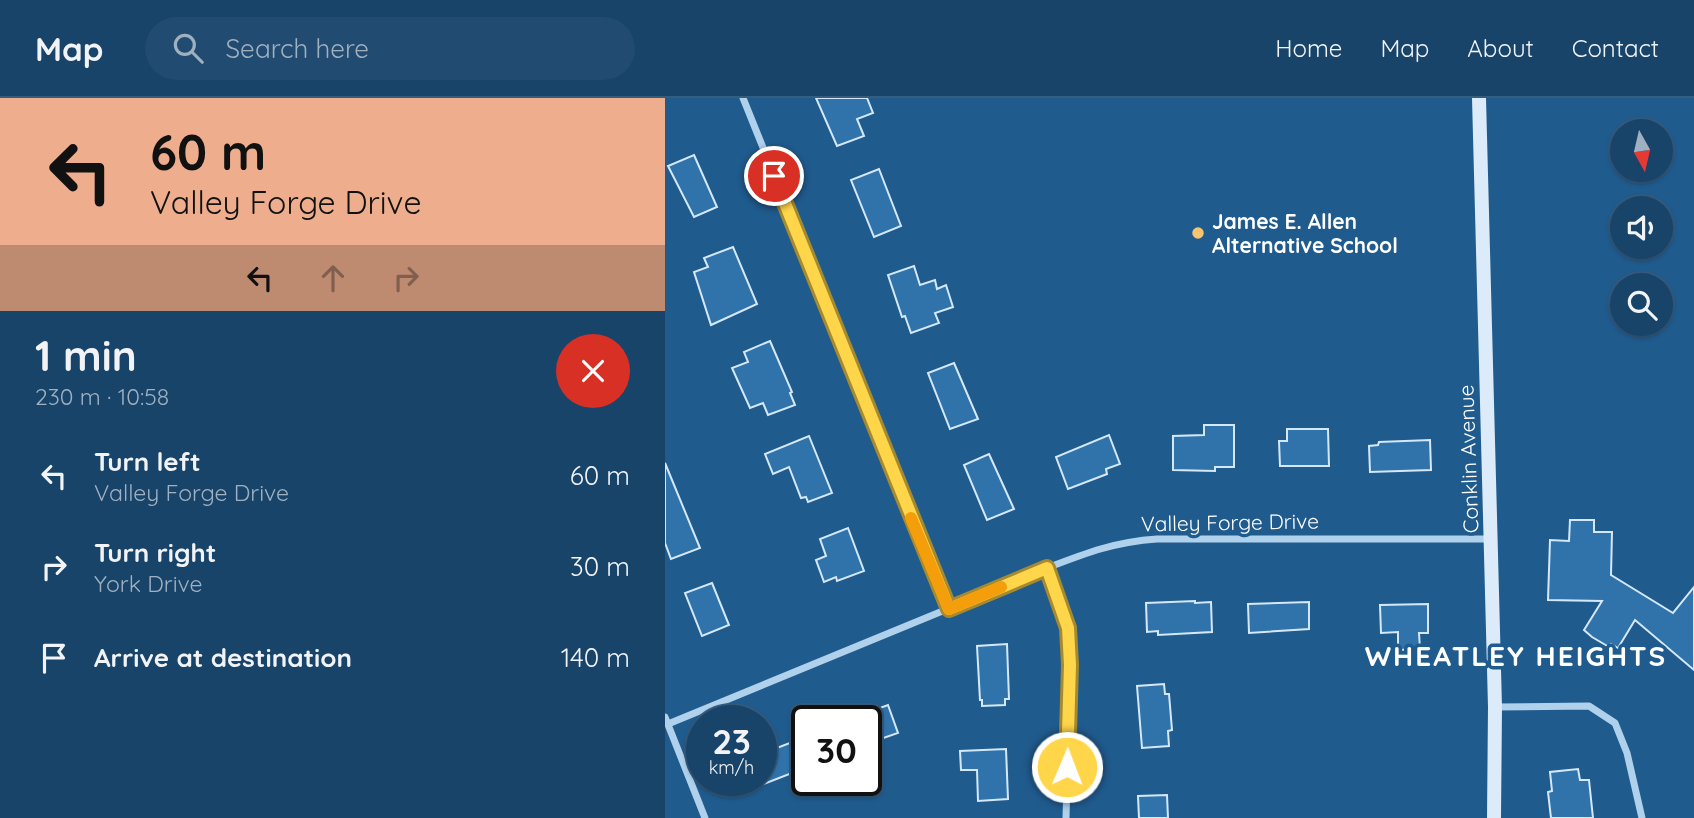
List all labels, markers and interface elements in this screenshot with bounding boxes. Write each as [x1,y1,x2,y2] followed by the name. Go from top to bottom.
[145,17,635,80] search box
[35,28,103,69] text: Map
[169,29,207,67] icon: search
[225,32,369,65] text: Search here
[1275,33,1342,63] text: Home
[1380,33,1429,63] text: Map
[1467,33,1534,63] text: About
[1572,33,1659,63] text: Contact
[1610,119,1673,182] north arrow
[1610,119,1673,336] map controls
[150,121,266,182] text: 60 m
[35,126,126,217] icon: left
[744,146,804,206] pin
[755,157,793,195] icon: arrive
[150,182,421,222] text: Valley Forge Drive
[1610,196,1673,259] button: sound
[1212,208,1398,258] place label: James E. Allen Alternative School
[1190,225,1206,241] marker: James E. Allen Alternative School
[241,259,279,297] icon: left
[314,259,352,297] icon: ahead
[387,259,425,297] icon: right
[1610,273,1673,336] button: search
[35,329,137,382] text: 1 min
[556,334,630,408] button: close
[35,382,169,411] text: 230 m · 10:58
[1452,384,1484,534] street label: Conklin Avenue
[94,445,201,478] text: Turn left
[35,457,73,495] icon: left
[570,459,630,492] text: 60 m
[94,478,289,507] text: Valley Forge Drive
[1141,507,1319,537] street label: Valley Forge Drive
[94,536,216,569] text: Turn right
[35,548,73,586] icon: right
[570,550,630,583] text: 30 m
[94,569,203,598] text: York Drive
[1365,638,1667,673] district label: WHEATLEY HEIGHTS
[35,639,73,677] icon: arrive
[94,641,352,674] text: Arrive at destination
[561,641,630,674] text: 140 m
[791,705,882,796] speed limit sign: 30
[712,719,751,763] text: 23
[1030,730,1104,804] position arrow
[709,756,754,779] text: km/h

